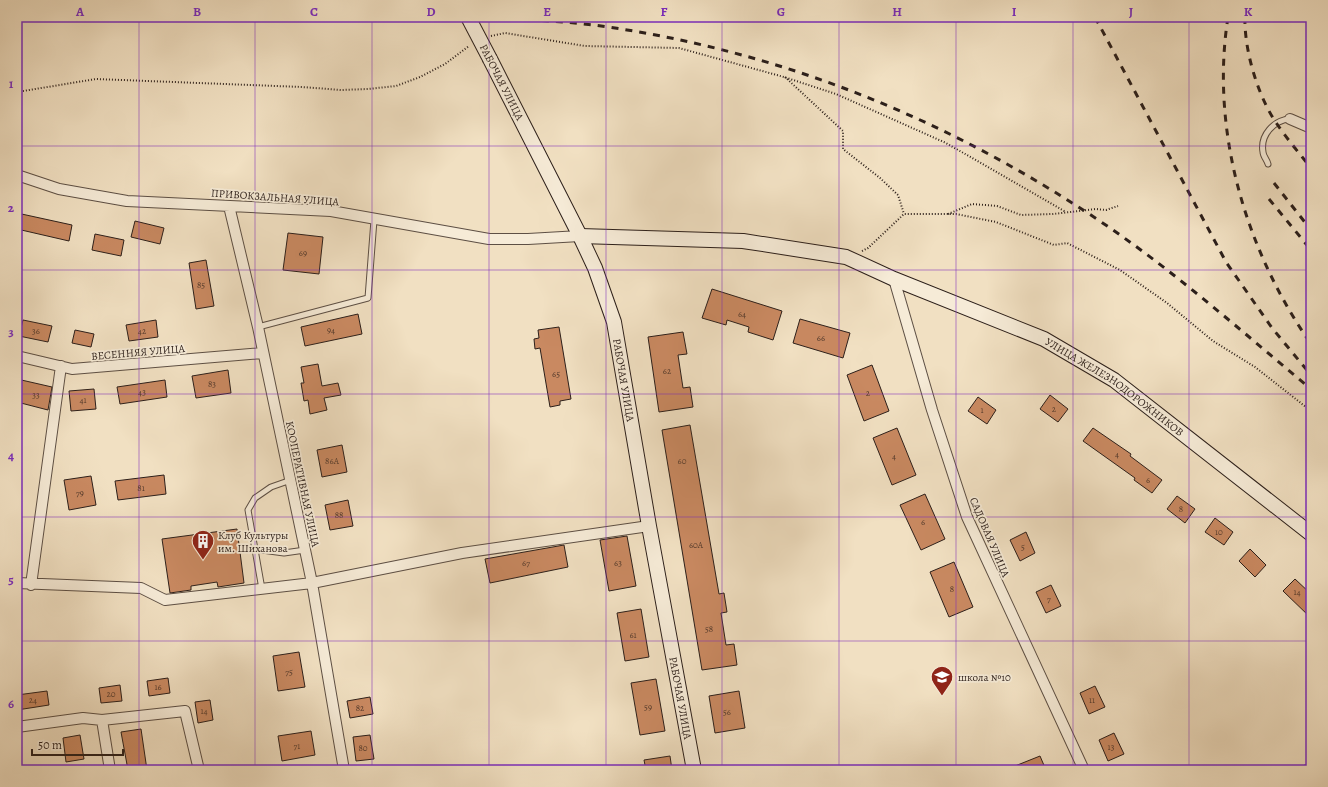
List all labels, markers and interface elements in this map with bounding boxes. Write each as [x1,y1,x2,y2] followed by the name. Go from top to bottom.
[75,3,85,20] text: A
[193,3,201,20] text: B
[310,3,318,20] text: C
[426,3,436,20] text: D
[543,3,551,20] text: E
[661,3,668,20] text: F
[777,3,785,20] text: G
[892,3,902,20] text: H
[1012,3,1017,20] text: I
[1129,3,1133,20] text: J
[1244,3,1253,20] text: K
[476,41,528,123] street label: РАБОЧАЯ УЛИЦА
[9,75,14,92] text: 1
[211,186,340,209] street label: ПРИВОКЗАЛЬНАЯ УЛИЦА
[8,199,15,216] text: 2
[299,247,307,259] house number: 69
[197,279,205,291] house number: 85
[738,308,746,320] house number: 64
[8,323,14,340] text: 3
[327,324,335,336] house number: 94
[32,325,40,337] house number: 36
[138,325,147,337] house number: 42
[817,332,825,344] house number: 66
[1042,334,1187,440] street label: УЛИЦА ЖЕЛЕЗНОДОРОЖНИКОВ
[609,337,638,423] street label: РАБОЧАЯ УЛИЦА
[91,341,186,364] street label: ВЕСЕННЯЯ УЛИЦА
[663,365,672,377] house number: 62
[552,368,560,380] house number: 65
[208,378,216,390] house number: 83
[138,386,146,398] house number: 43
[866,387,871,399] house number: 2
[32,389,40,401] house number: 33
[79,394,87,406] house number: 41
[1052,403,1057,415] house number: 2
[980,404,984,416] house number: 1
[282,420,323,549] street label: КООПЕРАТИВНАЯ УЛИЦА
[8,447,14,464] text: 4
[1115,448,1119,460] house number: 4
[892,450,896,462] house number: 4
[325,455,340,467] house number: 86А
[678,455,687,467] house number: 60
[1146,474,1150,486] house number: 6
[137,482,145,494] house number: 81
[76,487,84,499] house number: 79
[966,495,1013,580] street label: САДОВАЯ УЛИЦА
[1179,503,1183,515] house number: 8
[335,509,343,521] house number: 88
[921,516,925,528] house number: 6
[1215,526,1223,538] house number: 10
[190,528,216,561] building icon: Клуб Культуры им. Шиханова
[218,528,289,556] place label: Клуб Культуры им. Шиханова
[689,539,704,551] house number: 60А
[1021,541,1025,553] house number: 5
[522,557,530,569] house number: 67
[614,557,622,569] house number: 63
[8,571,14,588] text: 5
[950,583,954,595] house number: 8
[1293,586,1301,598] house number: 14
[1047,593,1051,605] house number: 7
[705,623,713,635] house number: 58
[629,629,637,641] house number: 61
[665,655,695,741] street label: РАБОЧАЯ УЛИЦА
[929,664,955,697] school or university icon: школа №10
[285,666,293,678] house number: 75
[958,670,1011,685] place label: школа №10
[154,681,162,693] house number: 16
[106,688,116,700] house number: 20
[29,694,37,706] house number: 24
[1089,694,1095,706] house number: 11
[8,695,14,712] text: 6
[644,701,652,713] house number: 59
[356,702,365,714] house number: 82
[200,705,208,717] house number: 14
[723,706,731,718] house number: 56
[32,731,123,757] scale bar
[38,737,62,753] text: 50 m
[294,740,300,752] house number: 71
[1108,741,1115,753] house number: 13
[358,742,368,754] house number: 80

